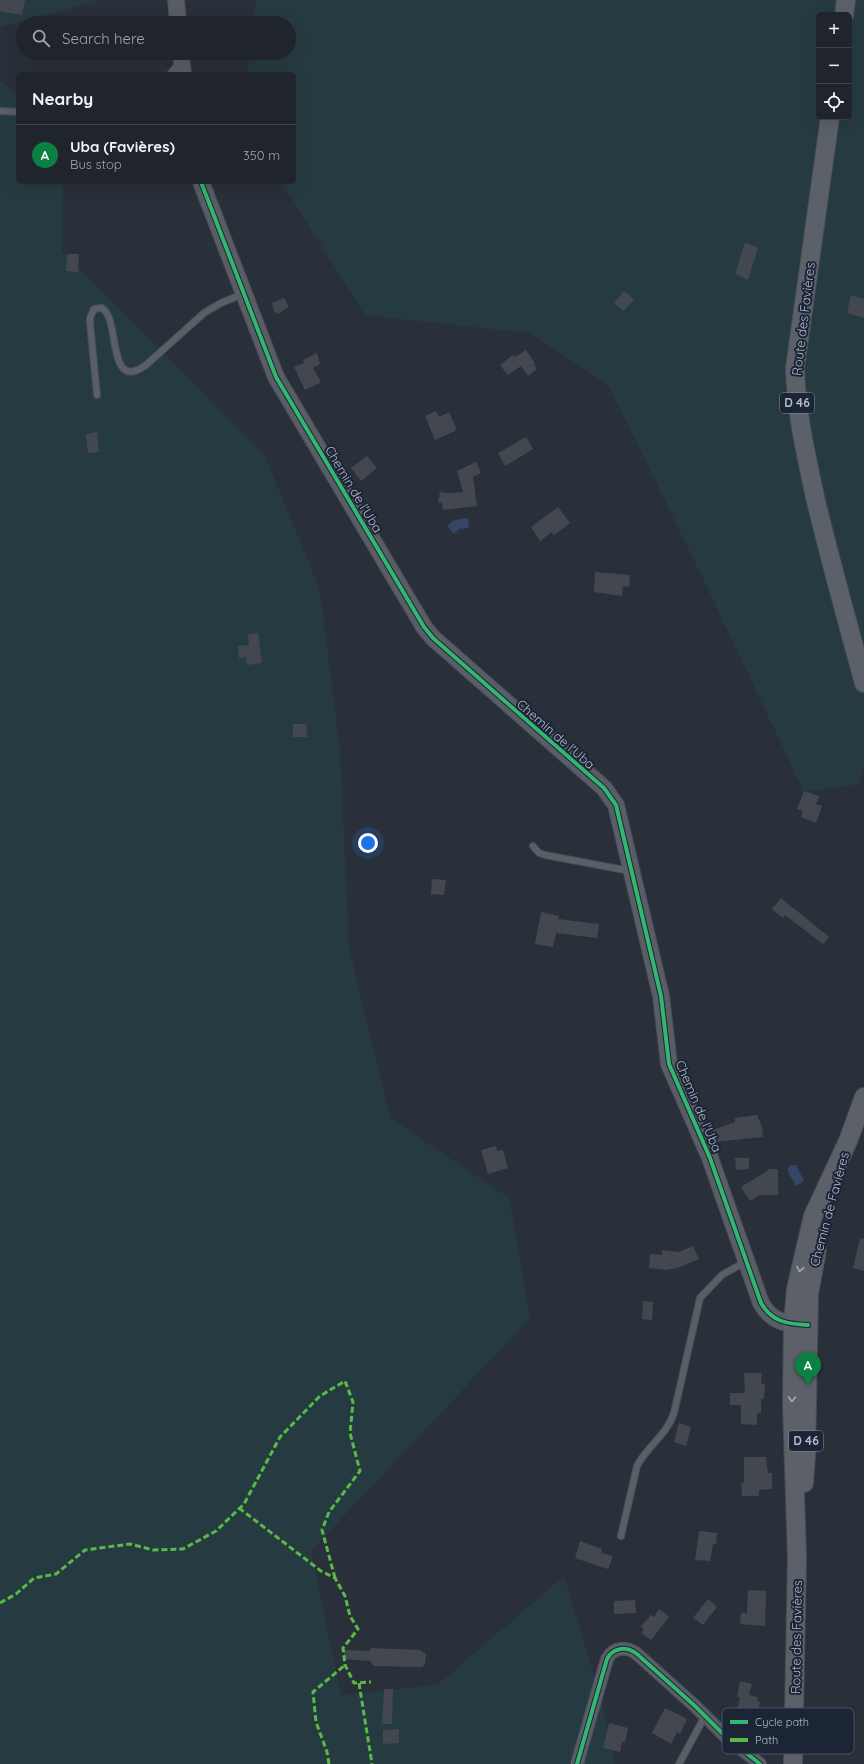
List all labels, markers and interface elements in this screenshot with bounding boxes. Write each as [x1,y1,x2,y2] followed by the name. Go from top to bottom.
[816,12,852,120] map controls
[816,12,852,48] button: +
[16,16,296,60] search box
[30,27,52,49] icon: search
[62,29,145,48] text: Search here
[816,48,852,84] button: −
[816,84,852,120] button: locate
[32,88,93,109] text: Nearby
[70,137,175,156] text: Uba (Favières)
[41,147,49,163] text: A
[243,147,280,163] text: 350 m
[70,156,122,172] text: Bus stop
[788,261,818,377] street label: Route des Favières
[780,393,814,413] road number: D 46
[322,443,386,535] street label: Chemin de l'Uba
[514,696,598,772] street label: Chemin de l'Uba
[358,833,378,853] your location
[672,1058,726,1154] street label: Chemin de l'Uba
[806,1150,852,1268] street label: Chemin de Favières
[797,1266,805,1272] one-way arrow
[795,1352,821,1385] pin: A
[788,1396,796,1402] one-way arrow
[789,1431,823,1451] road number: D 46
[787,1580,805,1694] street label: Route des Favières
[722,1708,854,1754] legend
[755,1715,809,1729] text: Cycle path
[755,1733,778,1747] text: Path

